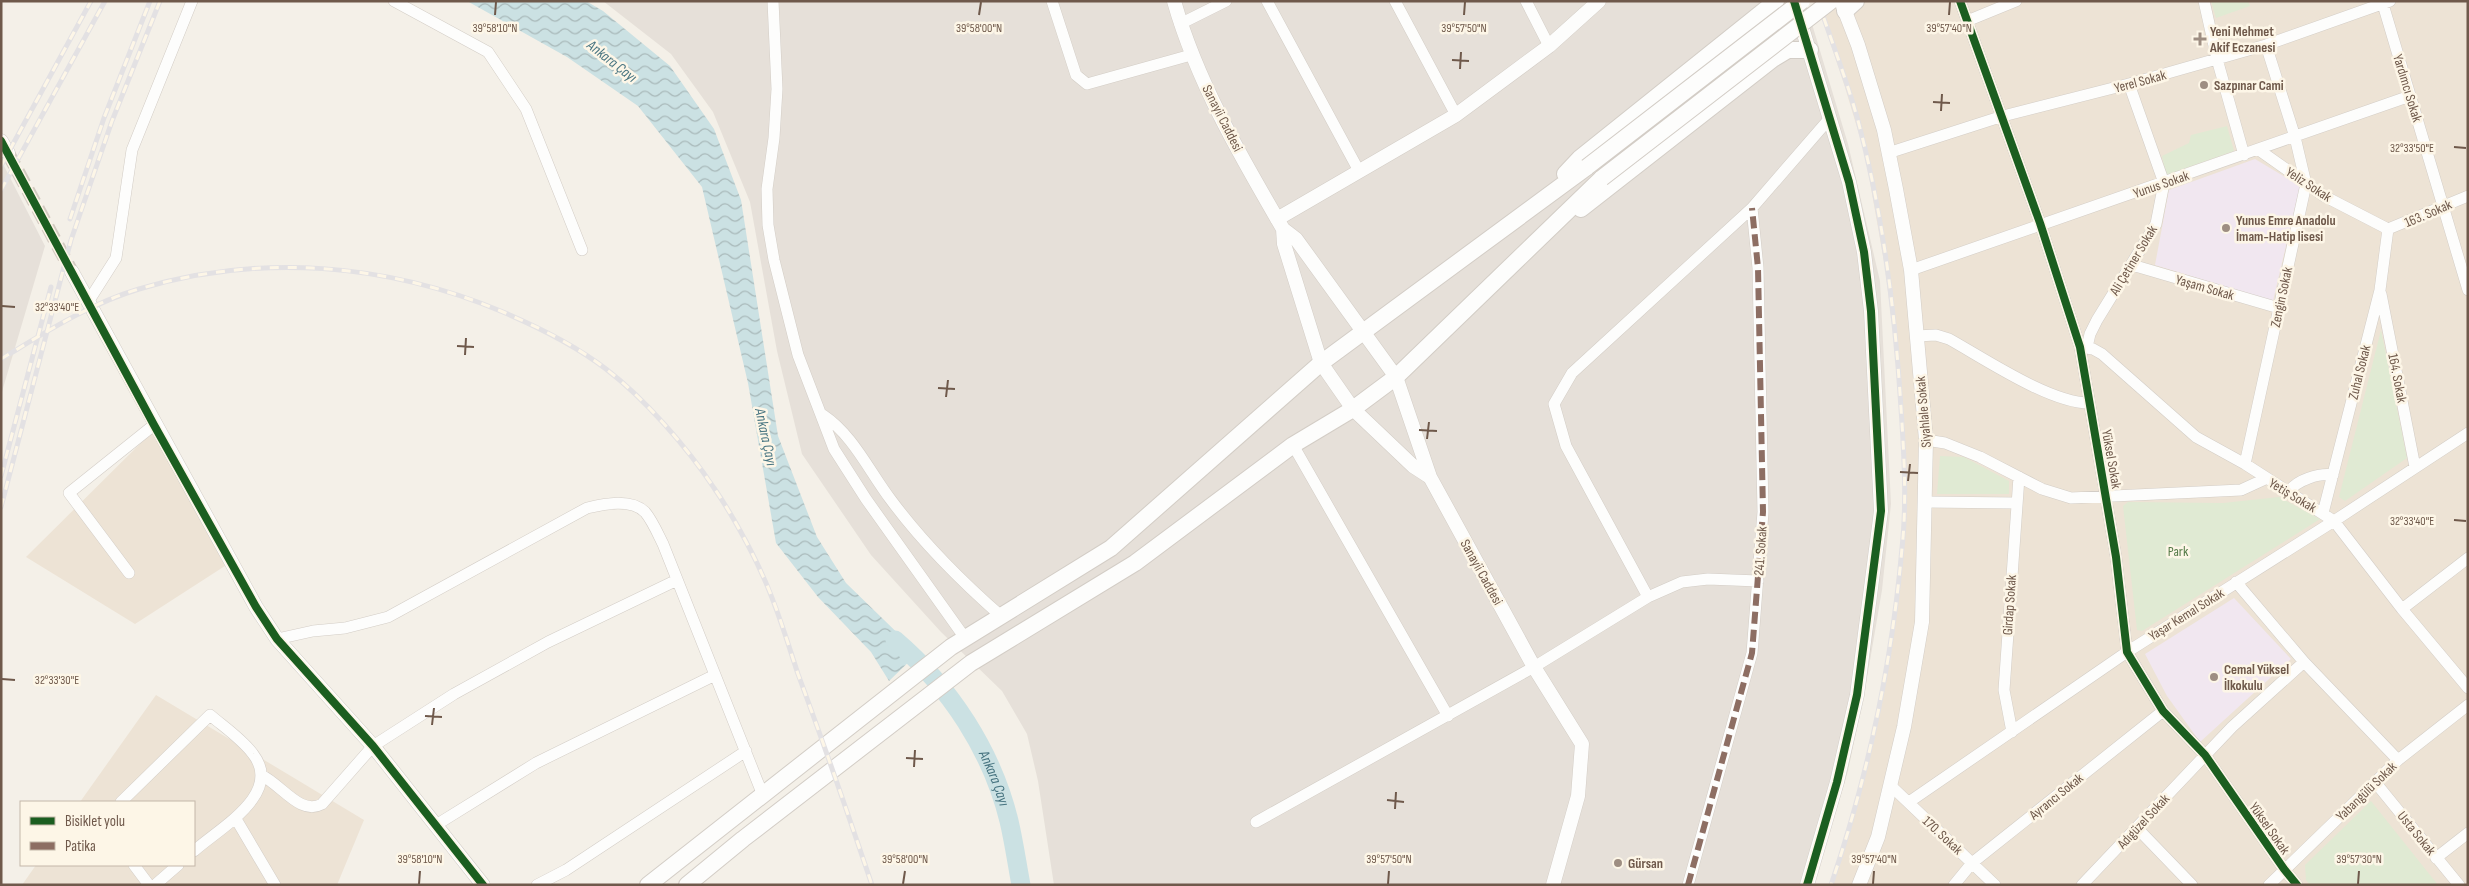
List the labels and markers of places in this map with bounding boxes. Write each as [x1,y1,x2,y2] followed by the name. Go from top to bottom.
[2209,23,2276,56] place label: Yeni Mehmet Akif Eczanesi
[2194,33,2206,45] marker: Yeni Mehmet Akif Eczanesi
[2214,77,2284,94] place label: Sazpınar Cami
[2198,79,2210,91] marker: Sazpınar Cami
[2236,212,2336,245] place label: Yunus Emre Anadolu İmam-Hatip lisesi
[2220,222,2232,234] marker: Yunus Emre Anadolu İmam-Hatip lisesi
[2224,661,2289,694] place label: Cemal Yüksel İlkokulu
[2208,671,2220,683] marker: Cemal Yüksel İlkokulu
[1628,855,1663,872] place label: Gürsan
[1612,857,1624,869] marker: Gürsan

